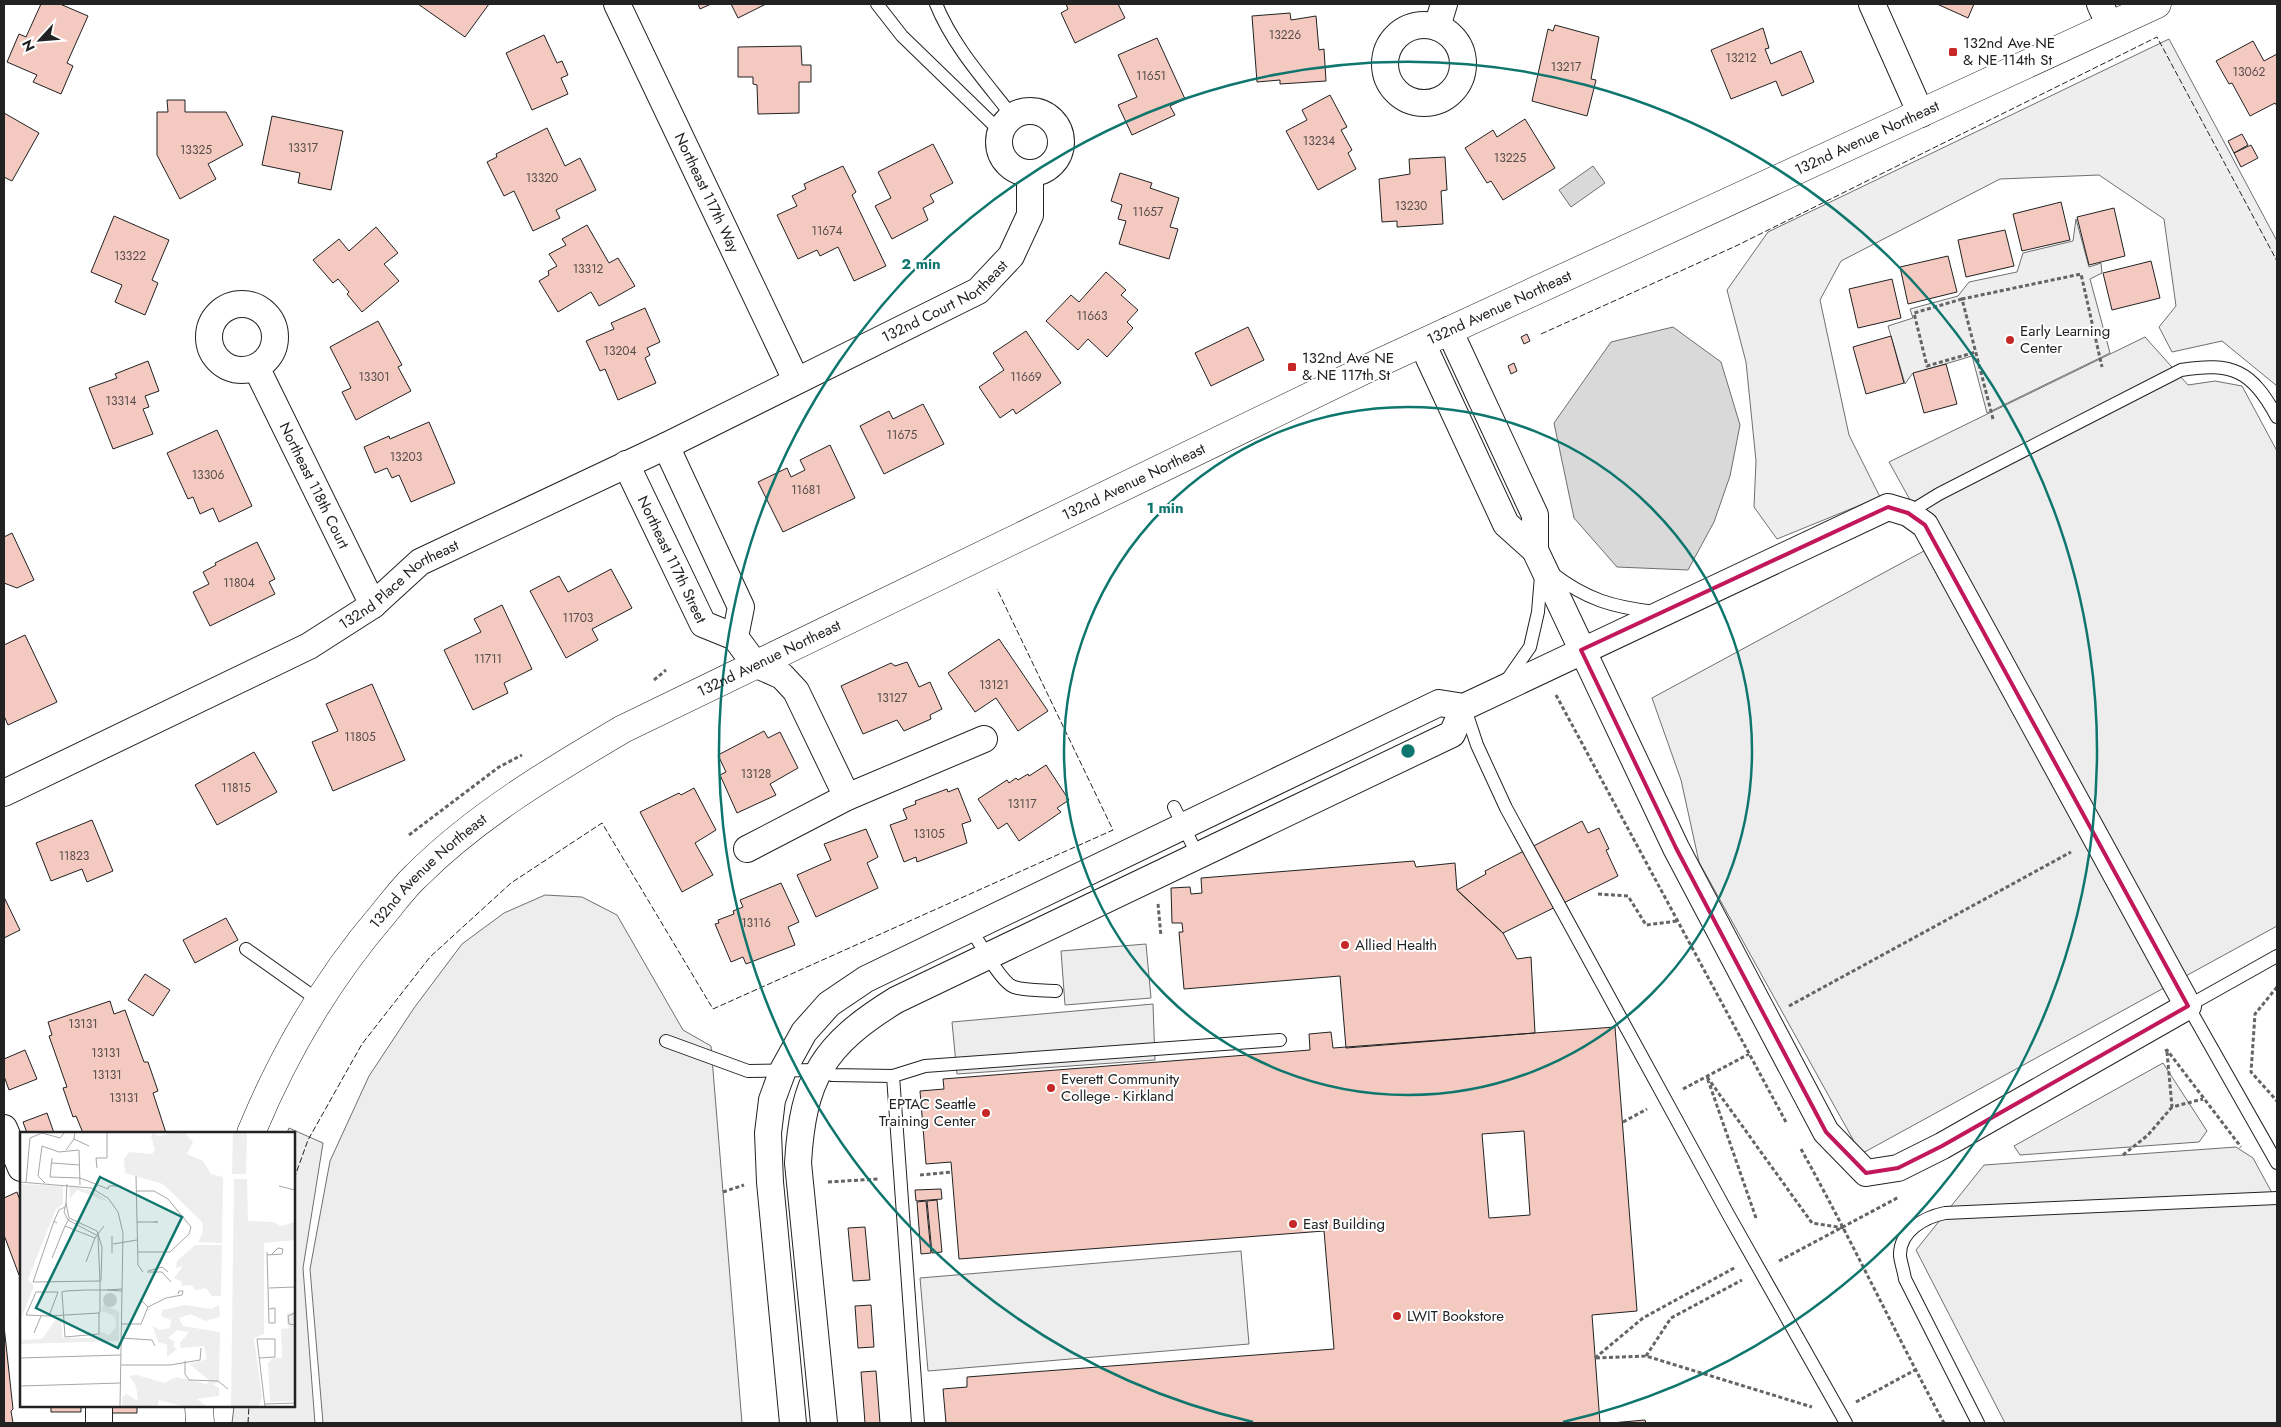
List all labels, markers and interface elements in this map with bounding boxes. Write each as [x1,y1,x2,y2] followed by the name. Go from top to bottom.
[15,15,65,65] north arrow
[1269,26,1301,44] house number: 13226
[1963,32,2055,71] place label: 132nd Ave NE & NE 114th St
[17,36,40,55] text: N
[1947,46,1959,58] marker: 132nd Ave NE & NE 114th St
[1725,49,1757,67] house number: 13212
[1551,58,1582,76] house number: 13217
[2233,63,2266,81] house number: 13062
[1136,67,1166,85] house number: 11651
[1791,95,1943,181] street label: 132nd Avenue Northeast
[669,129,745,257] street label: Northeast 117th Way
[1303,132,1335,150] house number: 13234
[288,139,319,157] house number: 13317
[180,141,212,159] house number: 13325
[1494,149,1526,167] house number: 13225
[526,169,558,187] house number: 13320
[1395,197,1427,215] house number: 13230
[1133,203,1164,221] house number: 11657
[811,222,843,240] house number: 11674
[114,247,146,265] house number: 13322
[901,253,941,275] text: 2 min
[878,255,1013,348] street label: 132nd Court Northeast
[573,260,604,278] house number: 13312
[1423,264,1575,350] street label: 132nd Avenue Northeast
[1076,307,1108,325] house number: 11663
[2020,320,2110,359] place label: Early Learning Center
[2004,334,2016,346] marker: Early Learning Center
[604,342,636,360] house number: 13204
[1302,347,1394,386] place label: 132nd Ave NE & NE 117th St
[1286,361,1298,373] marker: 132nd Ave NE & NE 117th St
[358,368,390,386] house number: 13301
[1010,368,1042,386] house number: 11669
[106,392,136,410] house number: 13314
[274,418,355,553] street label: Northeast 118th Court
[887,426,918,444] house number: 11675
[1058,438,1209,526] street label: 132nd Avenue Northeast
[390,448,423,466] house number: 13203
[192,466,224,484] house number: 13306
[791,481,821,499] house number: 11681
[632,492,712,627] street label: Northeast 117th Street
[1146,497,1184,519] text: 1 min
[335,534,463,635] street label: 132nd Place Northeast
[223,574,255,592] house number: 11804
[563,609,594,627] house number: 11703
[694,614,845,702] street label: 132nd Avenue Northeast
[474,650,502,668] house number: 11711
[979,676,1009,694] house number: 13121
[877,689,908,707] house number: 13127
[344,728,376,746] house number: 11805
[1399,742,1417,760] centre of rings
[741,765,771,783] house number: 13128
[221,779,251,797] house number: 11815
[1007,795,1037,813] house number: 13117
[364,808,492,934] street label: 132nd Avenue Northeast
[913,825,945,843] house number: 13105
[59,847,90,865] house number: 11823
[741,914,771,932] house number: 13116
[1355,934,1437,956] place label: Allied Health
[1339,939,1351,951] marker: Allied Health
[68,1015,98,1033] house number: 13131
[91,1044,121,1062] house number: 13131
[92,1066,122,1084] house number: 13131
[1061,1068,1180,1107] place label: Everett Community College - Kirkland
[1045,1082,1057,1094] marker: Everett Community College - Kirkland
[109,1089,139,1107] house number: 13131
[879,1093,977,1132] place label: EPTAC Seattle Training Center
[980,1107,992,1119] marker: EPTAC Seattle Training Center
[20,1132,295,1407] inset map
[1303,1213,1385,1235] place label: East Building
[1287,1218,1299,1230] marker: East Building
[1407,1305,1504,1327] place label: LWIT Bookstore
[1391,1310,1403,1322] marker: LWIT Bookstore

